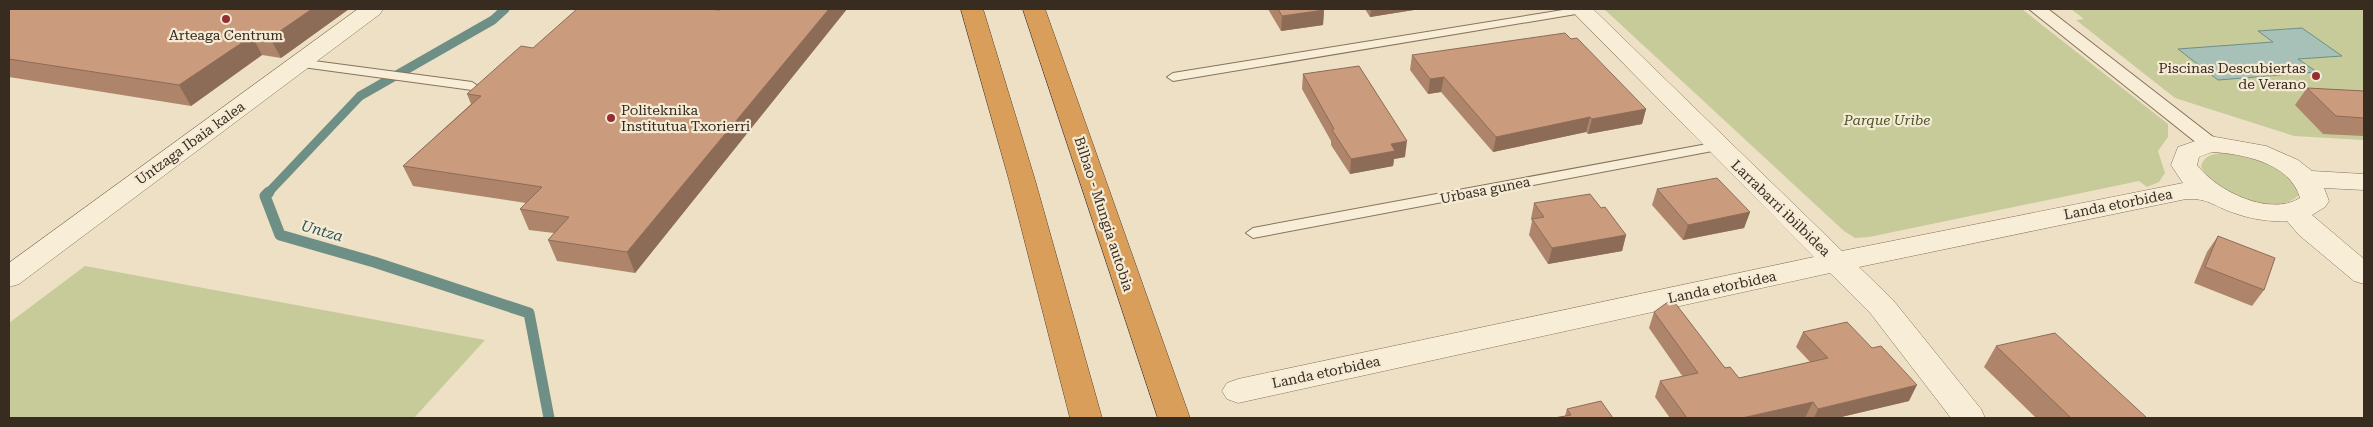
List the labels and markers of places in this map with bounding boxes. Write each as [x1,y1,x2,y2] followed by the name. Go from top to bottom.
[220,13,232,25] marker: Arteaga Centrum
[169,27,283,43] place label: Arteaga Centrum
[2158,60,2306,92] place label: Piscinas Descubiertas de Verano
[2310,70,2322,82] marker: Piscinas Descubiertas de Verano
[621,102,751,134] place label: Politeknika Institutua Txorierri
[605,112,617,124] marker: Politeknika Institutua Txorierri

